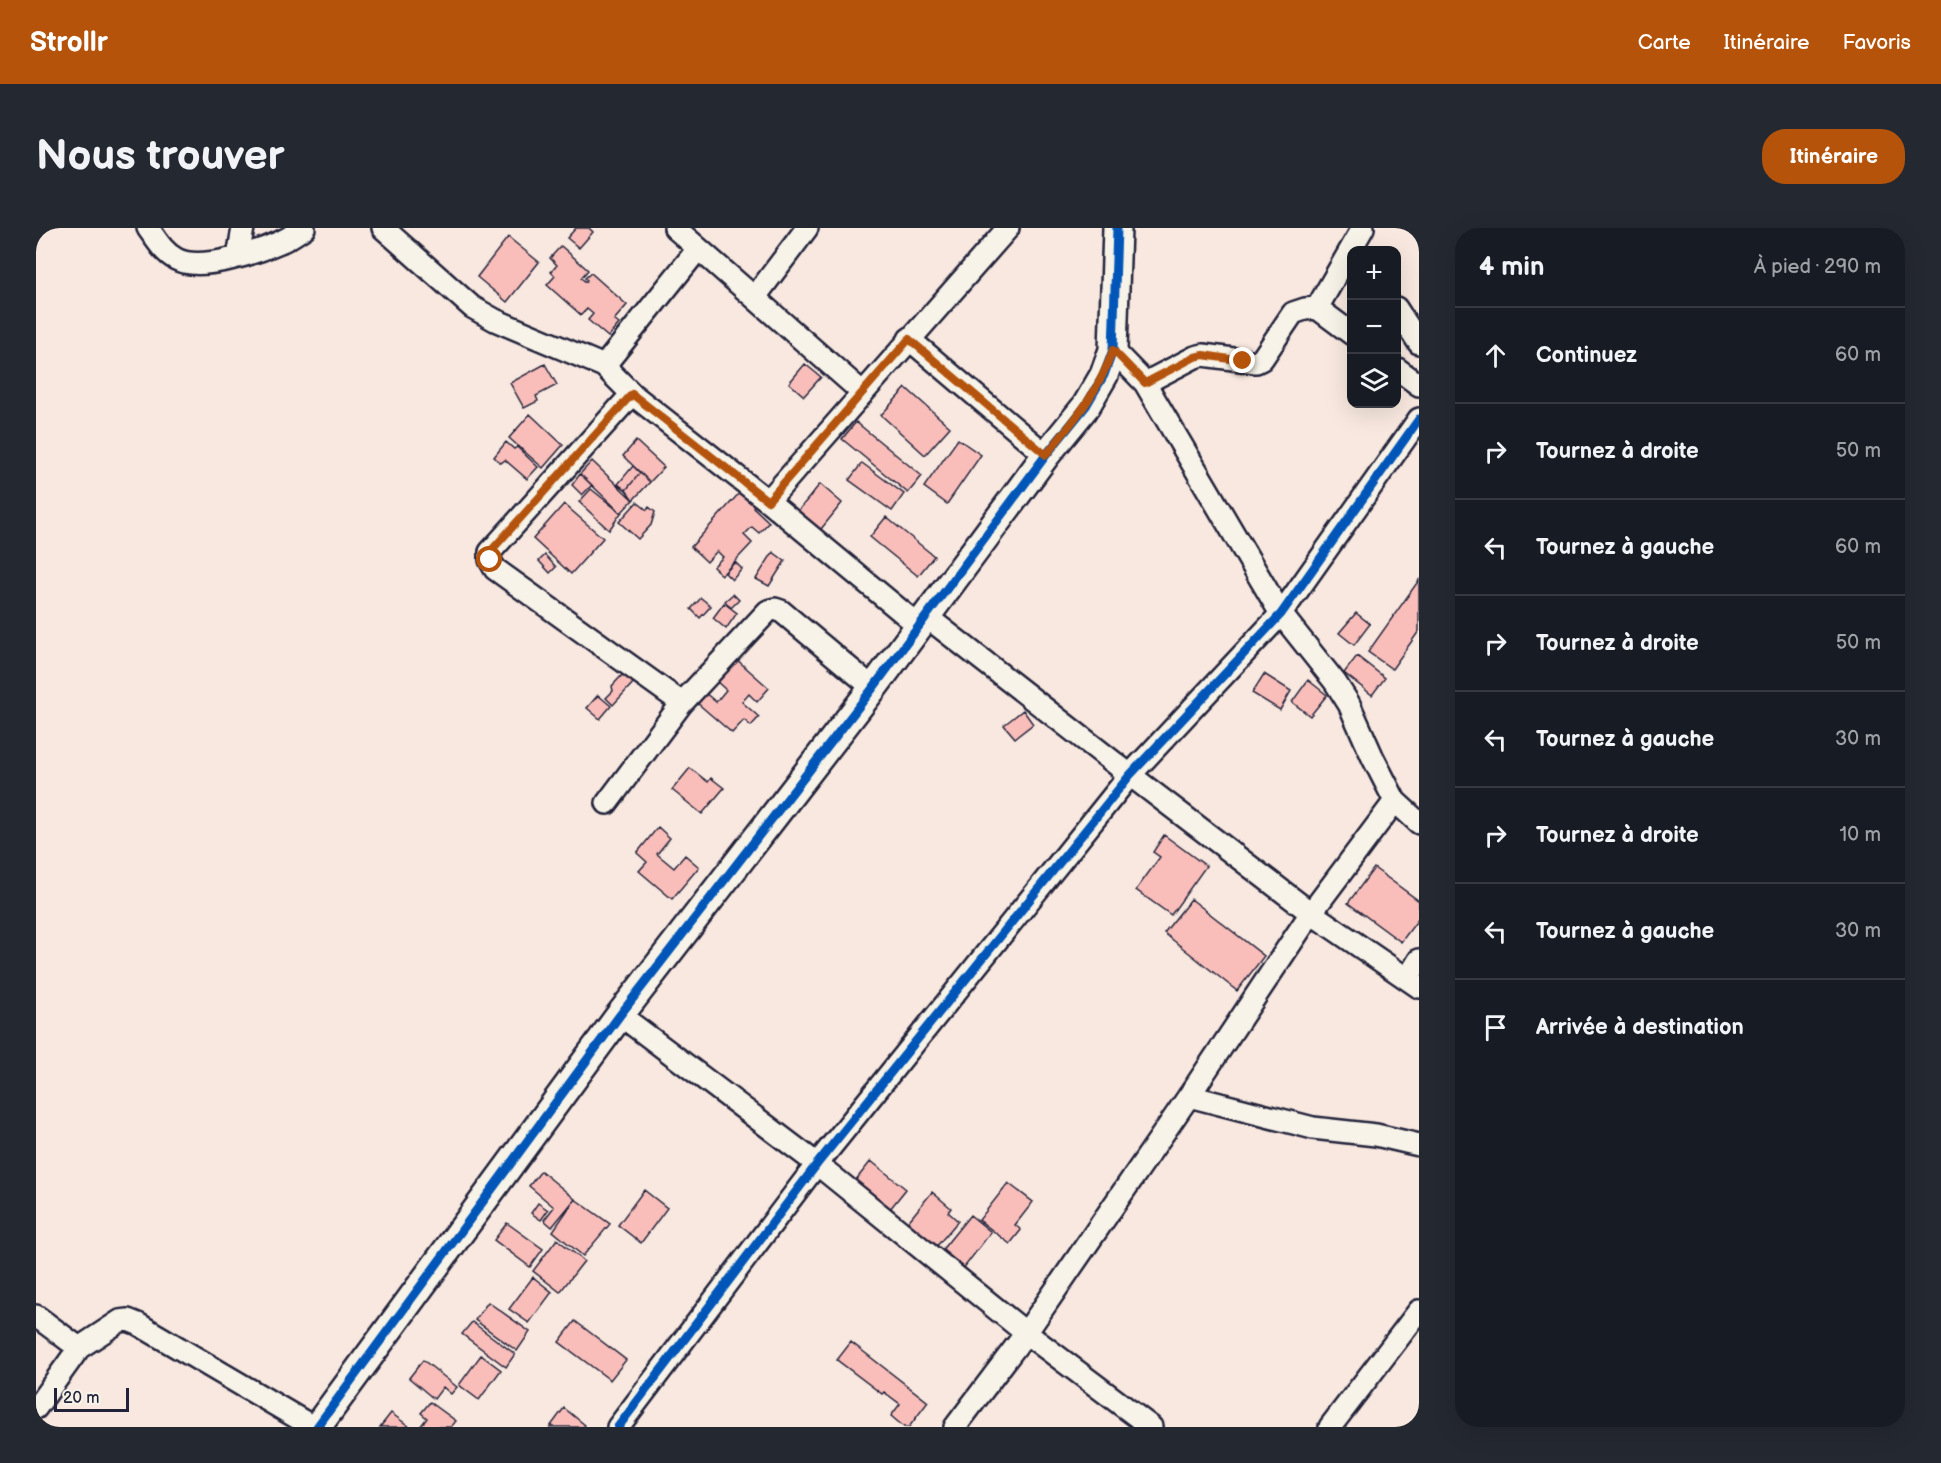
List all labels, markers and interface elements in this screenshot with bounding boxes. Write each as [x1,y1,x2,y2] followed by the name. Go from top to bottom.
[30,26,108,59] text: Strollr
[1638,30,1691,55] text: Carte
[1724,30,1810,55] text: Itinéraire
[1843,30,1911,55] text: Favoris
[1762,129,1905,184] button: Itinéraire
[36,131,284,182] text: Nous trouver
[1347,246,1401,408] map controls
[1347,246,1401,300] button: +
[1479,252,1544,283] text: 4 min
[1754,255,1881,279] text: À pied · 290 m
[1347,300,1401,354] button: −
[1479,339,1512,372] icon: ahead
[1536,342,1637,369] text: Continuez
[1835,343,1881,367] text: 60 m
[1229,347,1255,373] route end
[1347,354,1401,408] button: layers
[1479,435,1512,468] icon: right
[1536,438,1699,465] text: Tournez à droite
[1836,439,1881,463] text: 50 m
[1479,531,1512,564] icon: left
[1536,534,1714,561] text: Tournez à gauche
[1835,535,1881,559] text: 60 m
[476,546,502,572] route start
[1479,627,1512,660] icon: right
[1536,630,1699,657] text: Tournez à droite
[1836,631,1881,655] text: 50 m
[1479,723,1512,756] icon: left
[1536,726,1714,753] text: Tournez à gauche
[1835,727,1881,751] text: 30 m
[1479,819,1512,852] icon: right
[1536,822,1699,849] text: Tournez à droite
[1840,823,1881,847] text: 10 m
[1479,915,1512,948] icon: left
[1536,918,1714,945] text: Tournez à gauche
[1835,919,1881,943] text: 30 m
[1479,1011,1512,1044] icon: arrive
[1536,1014,1744,1041] text: Arrivée à destination
[54,1385,129,1412] scale bar
[63,1389,99,1408] text: 20 m

